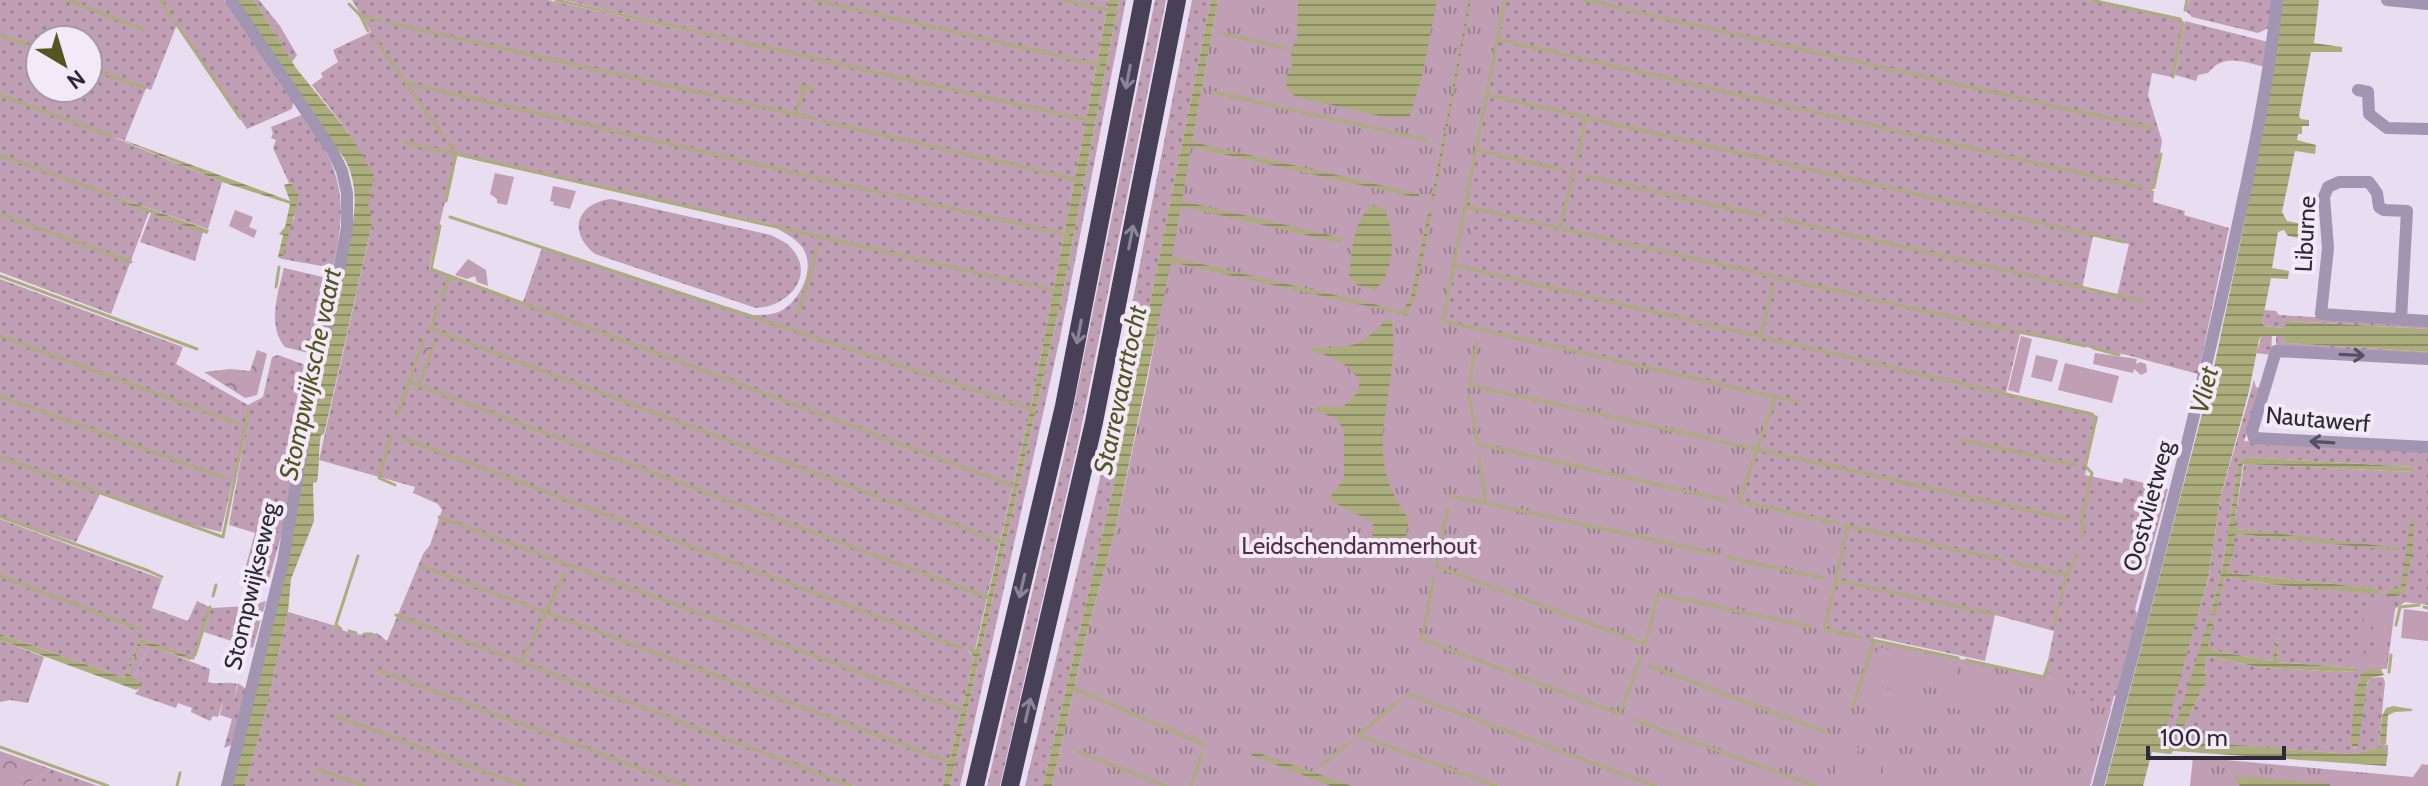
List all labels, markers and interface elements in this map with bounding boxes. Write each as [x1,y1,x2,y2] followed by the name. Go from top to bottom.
[24,24,104,104] north arrow
[1120,63,1135,89] one-way arrow
[62,64,90,95] text: N
[2289,195,2321,273] street label: Liburne
[1124,225,1139,250] one-way arrow
[272,264,348,483] water label: Stompwijksche vaart
[1087,302,1154,477] water label: Starrevaarttocht
[1071,319,1086,344] one-way arrow
[2338,348,2365,363] one-way arrow
[2183,362,2225,417] water label: Vliet
[2264,400,2372,438] street label: Nautawerf
[2309,434,2336,449] one-way arrow
[2117,437,2180,574] street label: Oostvlietweg
[218,498,285,673] street label: Stompwijkseweg
[1241,531,1477,560] park label: Leidschendammerhout
[1014,572,1029,598] one-way arrow
[1021,698,1036,723] one-way arrow
[2148,710,2284,760] scale bar
[2160,723,2228,752] text: 100 m

